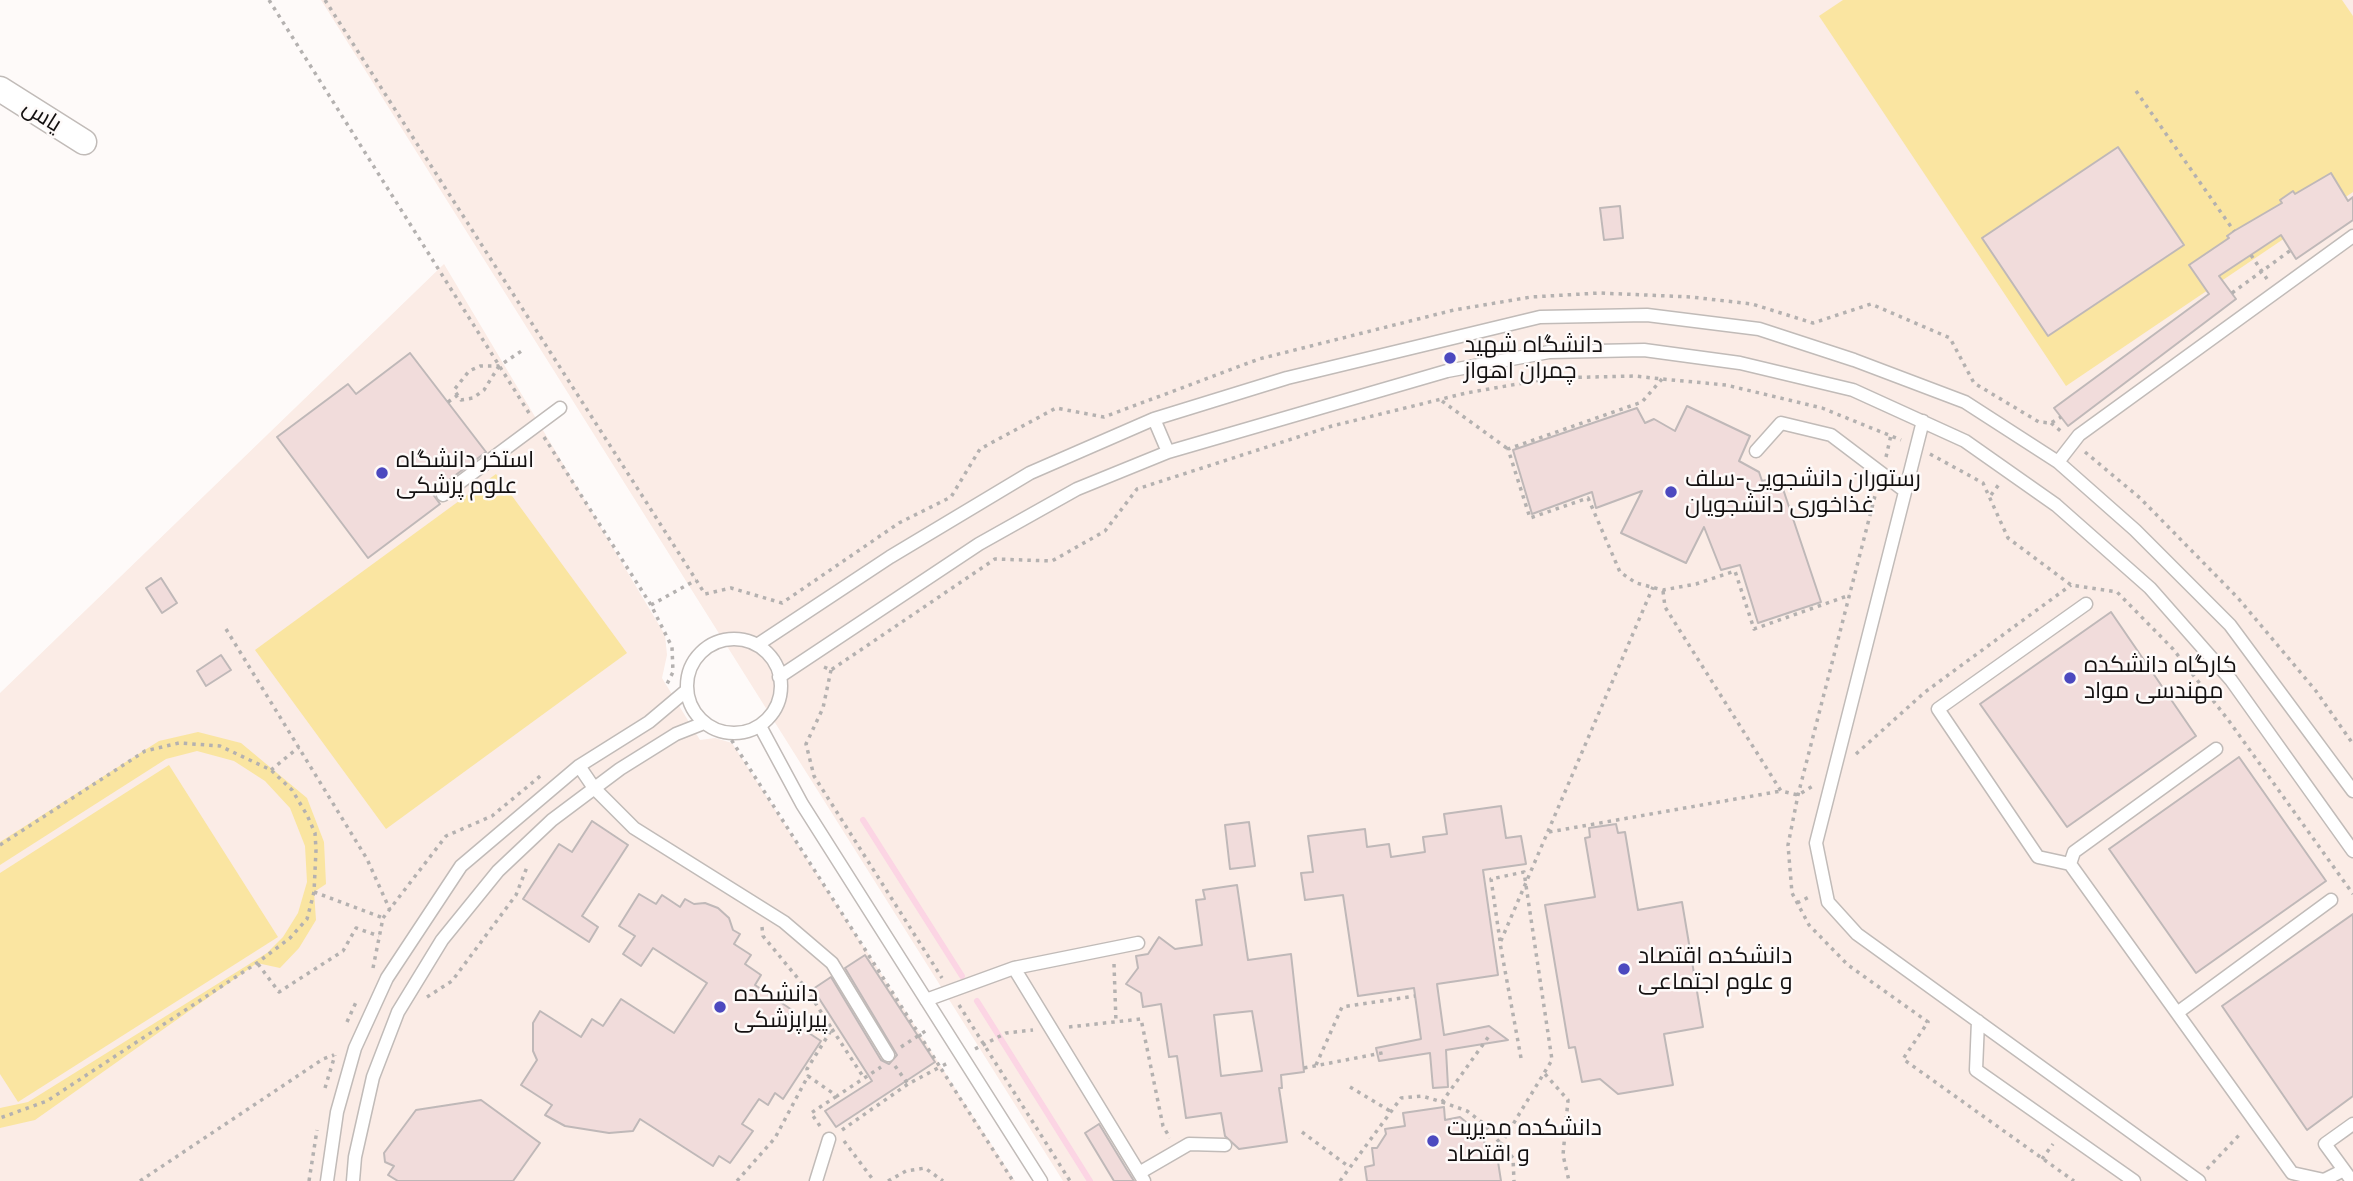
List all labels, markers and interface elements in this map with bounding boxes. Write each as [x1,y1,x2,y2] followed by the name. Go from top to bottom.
[17,93,67,139] street label: یاس
[1464,331,1603,385] place label: دانشگاه شهید چمران اهواز
[1442,350,1458,366] marker: دانشگاه شهید چمران اهواز
[396,446,534,500] place label: استخر دانشگاه علوم پزشکی
[374,465,390,481] marker: استخر دانشگاه علوم پزشکی
[1685,465,1921,519] place label: رستوران دانشجویی-سلف غذاخوری دانشجویان
[1663,484,1679,500] marker: رستوران دانشجویی-سلف غذاخوری دانشجویان
[2084,651,2237,705] place label: کارگاه دانشکده مهندسی مواد
[2062,670,2078,686] marker: کارگاه دانشکده مهندسی مواد
[1638,942,1793,996] place label: دانشکده اقتصاد و علوم اجتماعی
[1616,961,1632,977] marker: دانشکده اقتصاد و علوم اجتماعی
[734,980,828,1034] place label: دانشکده پیراپزشکی
[712,999,728,1015] marker: دانشکده پیراپزشکی
[1447,1114,1602,1168] place label: دانشکده مدیریت و اقتصاد
[1425,1133,1441,1149] marker: دانشکده مدیریت و اقتصاد

